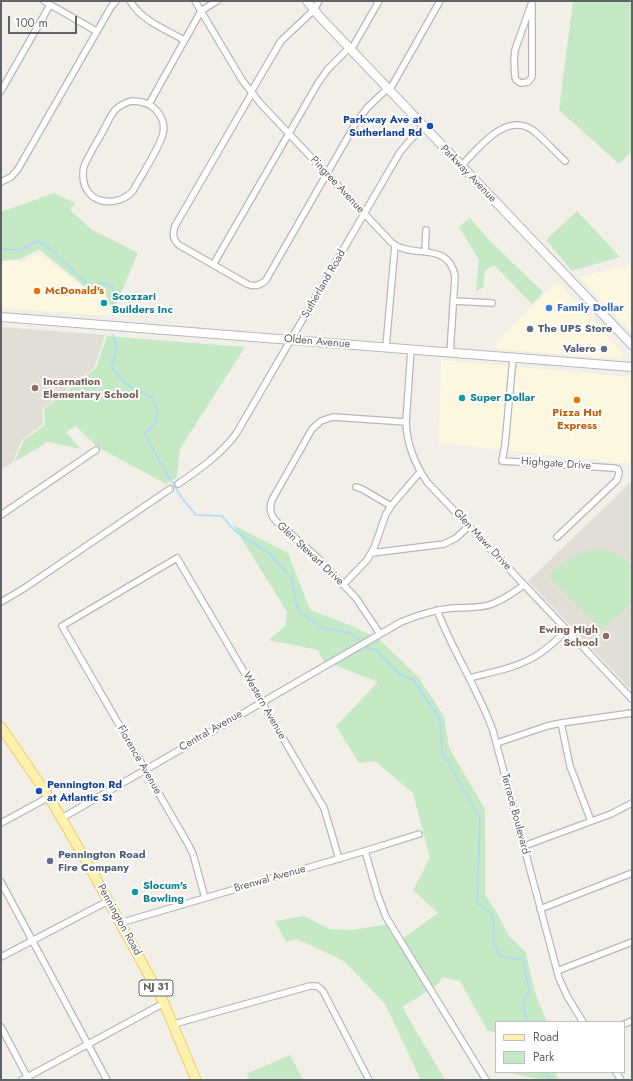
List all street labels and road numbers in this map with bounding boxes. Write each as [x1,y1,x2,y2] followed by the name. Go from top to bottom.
[437,142,499,206] street label: Parkway Avenue
[307,154,367,216] street label: Pingree Avenue
[299,248,349,320] street label: Sutherland Road
[283,333,351,351] street label: Olden Avenue
[520,455,592,473] street label: Highgate Drive
[450,507,514,573] street label: Glen Mawr Drive
[274,520,346,588] street label: Glen Stewart Drive
[239,670,289,742] street label: Western Avenue
[177,708,245,754] street label: Central Avenue
[114,723,164,797] street label: Florence Avenue
[498,772,532,856] street label: Terrace Boulevard
[233,862,307,896] street label: Brenwal Avenue
[94,882,144,958] street label: Pennington Road
[139,980,173,996] road number: NJ 31

